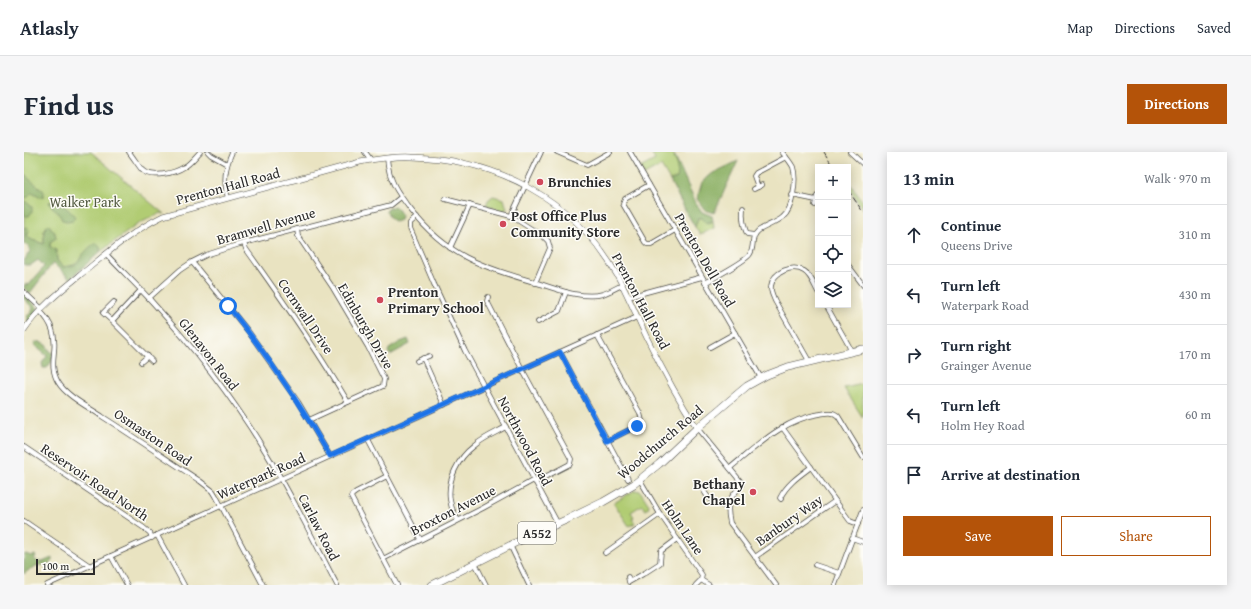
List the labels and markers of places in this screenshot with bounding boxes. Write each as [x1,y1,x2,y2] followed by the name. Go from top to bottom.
[548,172,611,192] place label: Brunchies
[535,177,545,187] marker: Brunchies
[511,206,620,242] place label: Post Office Plus Community Store
[498,219,508,229] marker: Post Office Plus Community Store
[388,282,485,318] place label: Prenton Primary School
[375,295,385,305] marker: Prenton Primary School
[693,474,746,510] place label: Bethany Chapel
[748,487,758,497] marker: Bethany Chapel

